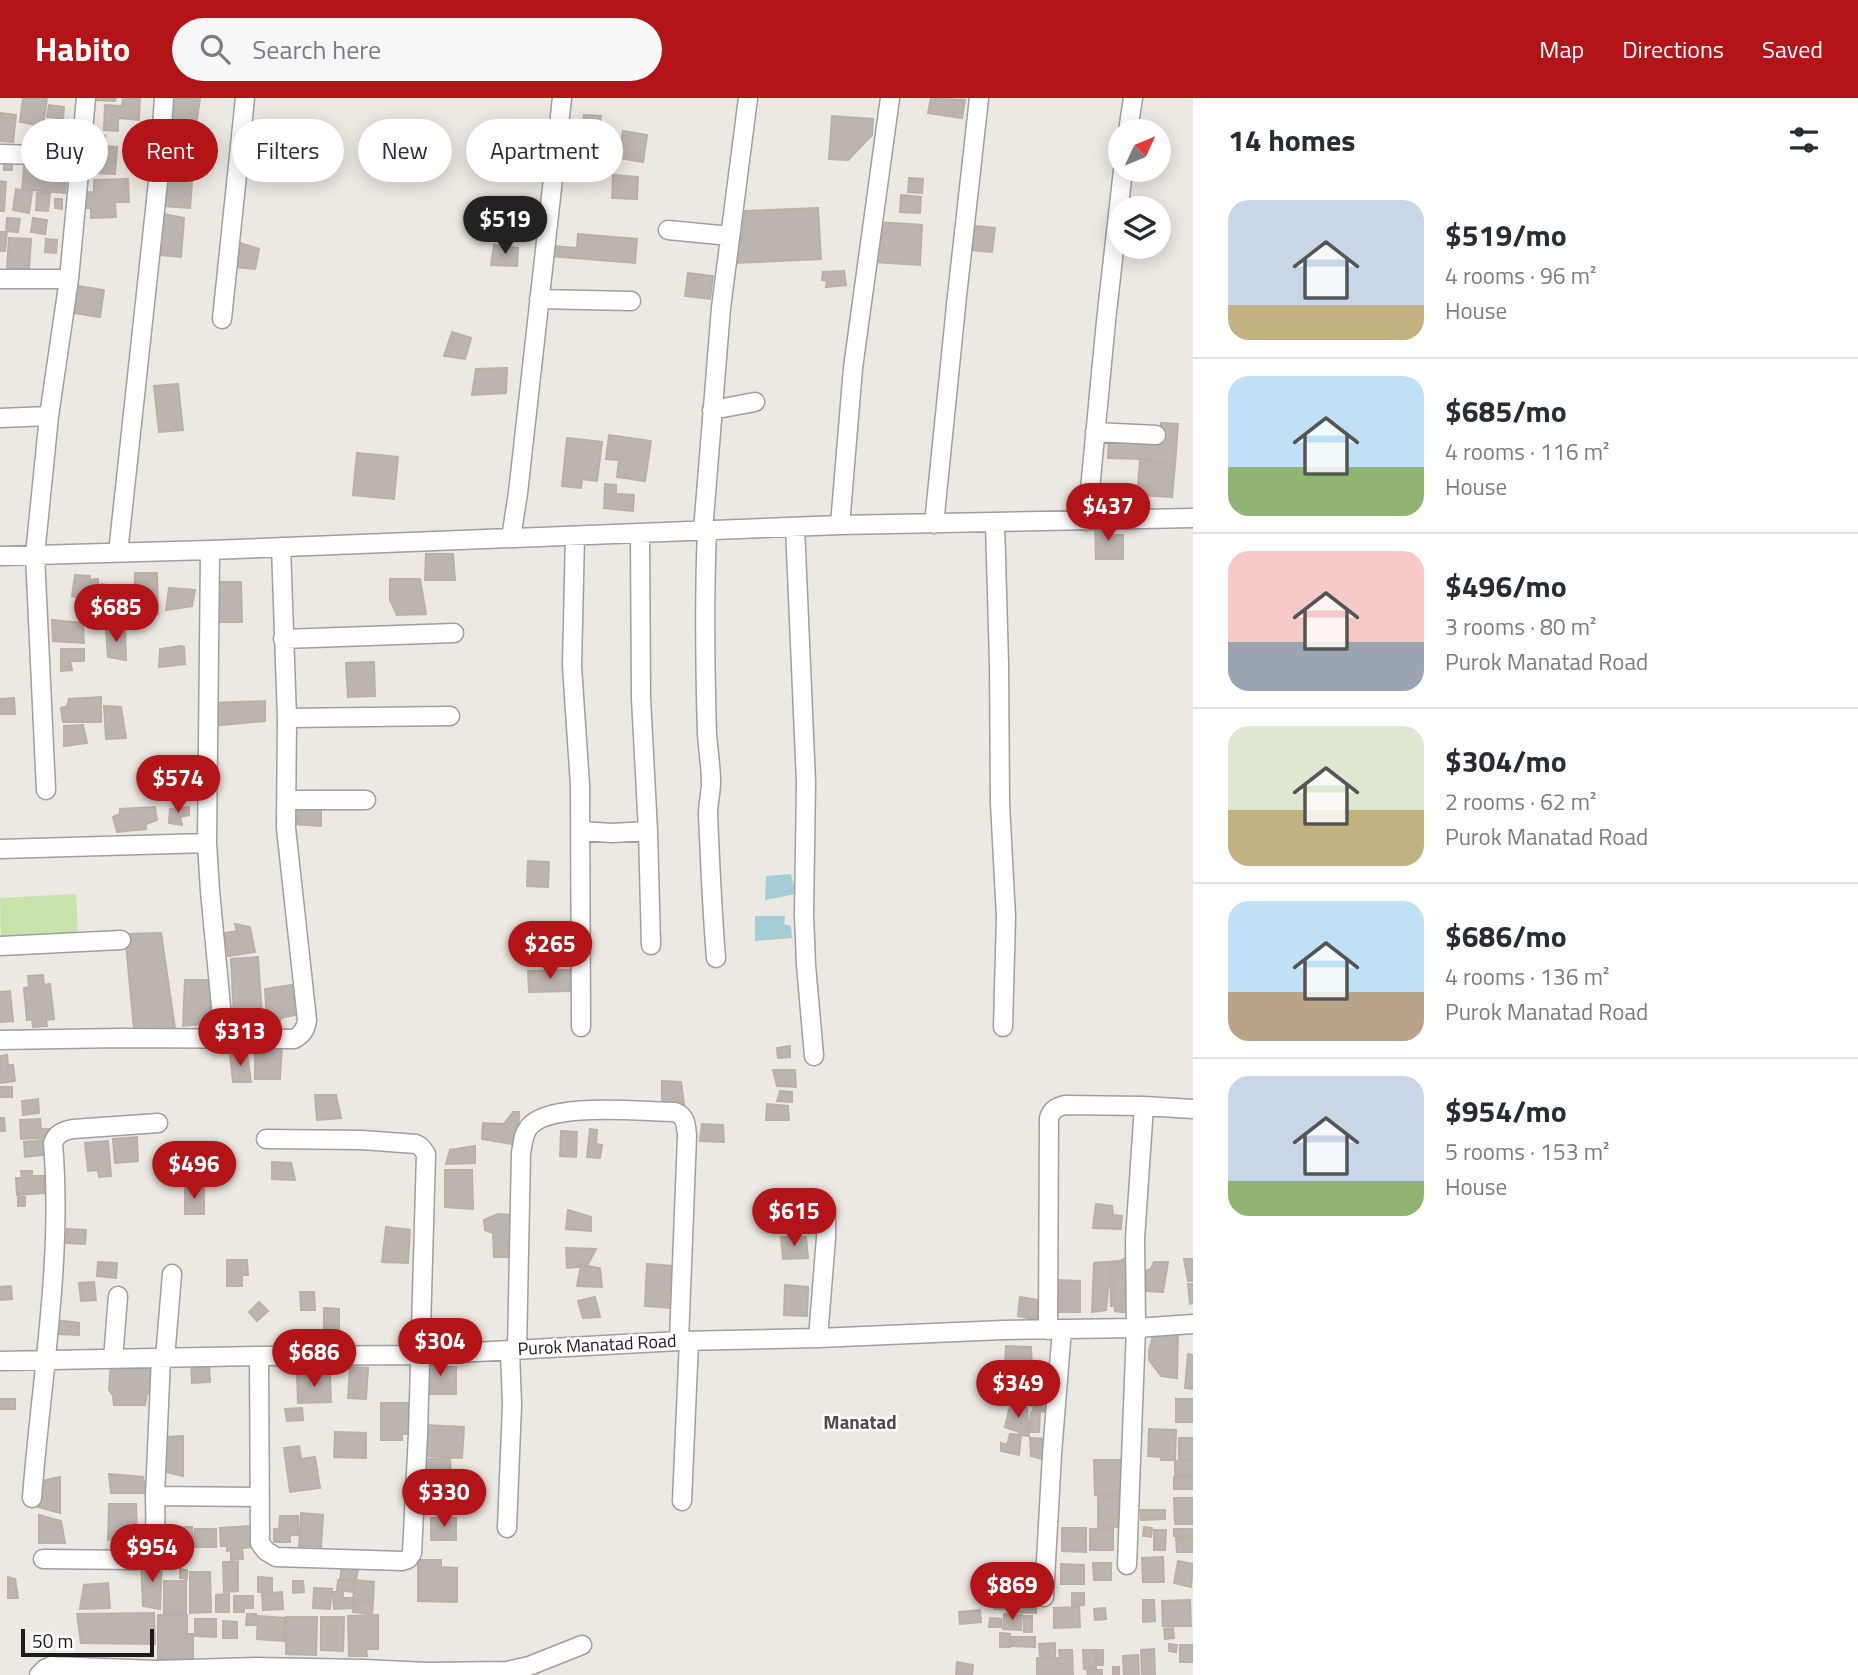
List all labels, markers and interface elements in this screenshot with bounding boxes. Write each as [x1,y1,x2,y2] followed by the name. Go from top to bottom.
[172,18,662,81] search box
[35,24,130,74] text: Habito
[196,30,234,68] icon: search
[252,30,381,69] text: Search here
[1539,31,1584,67] text: Map
[1622,31,1724,67] text: Directions
[1762,31,1823,67] text: Saved
[1228,117,1355,163] text: 14 homes
[21,119,108,182] chip: Buy
[122,119,218,182] chip: Rent
[232,119,344,182] chip: Filters
[358,119,452,182] chip: New
[466,119,623,182] chip: Apartment
[1108,119,1171,182] north arrow
[1108,119,1171,259] map controls
[1785,121,1823,159] icon: filters
[1108,196,1171,259] button: layers
[464,197,546,256] pin: $519
[479,201,531,236] text: $519
[1445,212,1567,258] text: $519/mo
[1284,228,1368,312] icon: home
[1445,258,1596,293] text: 4 rooms · 96 m²
[1445,293,1507,328] text: House
[1445,388,1567,434] text: $685/mo
[1284,404,1368,488] icon: home
[1445,434,1609,469] text: 4 rooms · 116 m²
[1445,469,1507,504] text: House
[1067,484,1149,543] pin: $437
[1082,488,1134,523] text: $437
[1445,563,1567,609] text: $496/mo
[1284,579,1368,663] icon: home
[75,584,157,644] pin: $685
[90,589,142,624] text: $685
[1445,609,1596,644] text: 3 rooms · 80 m²
[1445,644,1648,679] text: Purok Manatad Road
[1445,738,1567,784] text: $304/mo
[1284,754,1368,838] icon: home
[137,756,219,815] pin: $574
[152,760,204,795] text: $574
[1445,784,1596,819] text: 2 rooms · 62 m²
[1445,819,1648,854] text: Purok Manatad Road
[1445,913,1567,959] text: $686/mo
[509,922,591,981] pin: $265
[524,926,576,961] text: $265
[1284,929,1368,1013] icon: home
[1445,959,1609,994] text: 4 rooms · 136 m²
[1445,994,1648,1029] text: Purok Manatad Road
[199,1009,281,1068] pin: $313
[214,1013,266,1048] text: $313
[1445,1088,1567,1134] text: $954/mo
[1284,1104,1368,1188] icon: home
[1445,1134,1609,1169] text: 5 rooms · 153 m²
[153,1142,235,1201] pin: $496
[168,1146,220,1181] text: $496
[1445,1169,1507,1204] text: House
[753,1188,835,1248] pin: $615
[768,1193,820,1228] text: $615
[399,1318,481,1378] pin: $304
[414,1323,466,1358] text: $304
[517,1327,677,1362] street label: Purok Manatad Road
[273,1330,355,1389] pin: $686
[288,1334,340,1369] text: $686
[977,1360,1059,1420] pin: $349
[992,1365,1044,1400] text: $349
[823,1407,897,1436] district label: Manatad
[403,1470,485,1529] pin: $330
[418,1474,470,1509] text: $330
[111,1524,193,1584] pin: $954
[126,1529,178,1564] text: $954
[971,1562,1053,1622] pin: $869
[986,1567,1038,1602] text: $869
[21,1626,154,1658] scale bar
[32,1626,73,1655] text: 50 m

